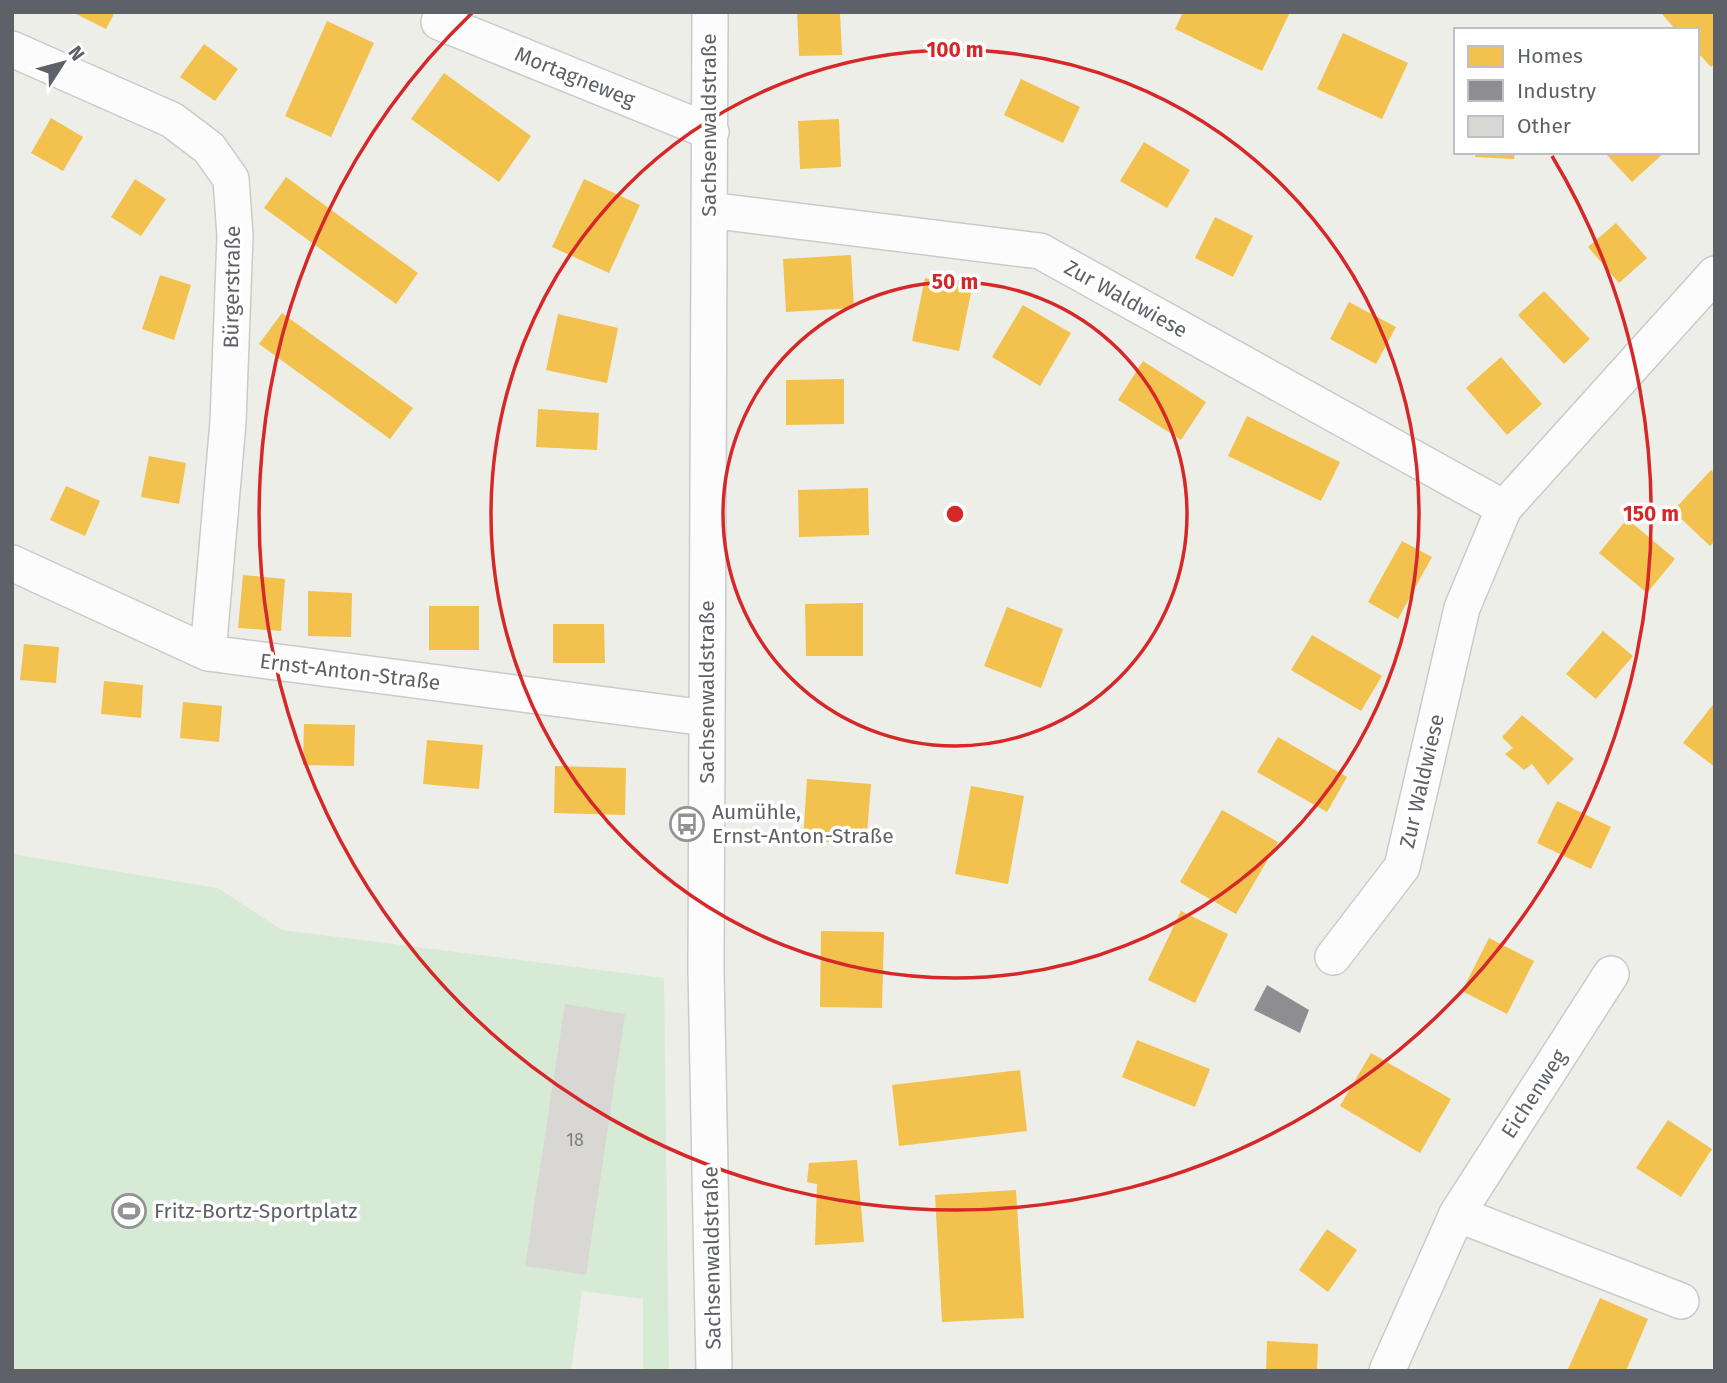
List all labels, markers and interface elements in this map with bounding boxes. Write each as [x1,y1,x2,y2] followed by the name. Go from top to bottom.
[28,28,98,98] north arrow
[1454,28,1699,154] legend
[696,33,722,217] street label: Sachsenwaldstraße
[926,37,984,63] text: 100 m
[63,41,89,65] text: N
[511,41,639,113] street label: Mortagneweg
[1517,43,1583,69] text: Homes
[1517,78,1597,104] text: Industry
[1517,113,1571,139] text: Other
[218,225,246,349] street label: Bürgerstraße
[1060,255,1192,343] street label: Zur Waldwiese
[932,269,978,295] text: 50 m
[1623,501,1679,527] text: 150 m
[943,502,967,526] centre of rings
[694,600,720,784] street label: Sachsenwaldstraße
[258,648,442,696] street label: Ernst-Anton-Straße
[1394,711,1450,851] street label: Zur Waldwiese
[712,799,894,849] place label: Aumühle, Ernst-Anton-Straße
[668,805,706,843] bus stop icon: Aumühle, Ernst-Anton-Straße
[1496,1045,1572,1143] street label: Eichenweg
[566,1129,584,1151] house number: 18
[697,1166,727,1350] street label: Sachsenwaldstraße
[110,1192,148,1230] sports icon: Fritz-Bortz-Sportplatz
[154,1198,357,1224] place label: Fritz-Bortz-Sportplatz

